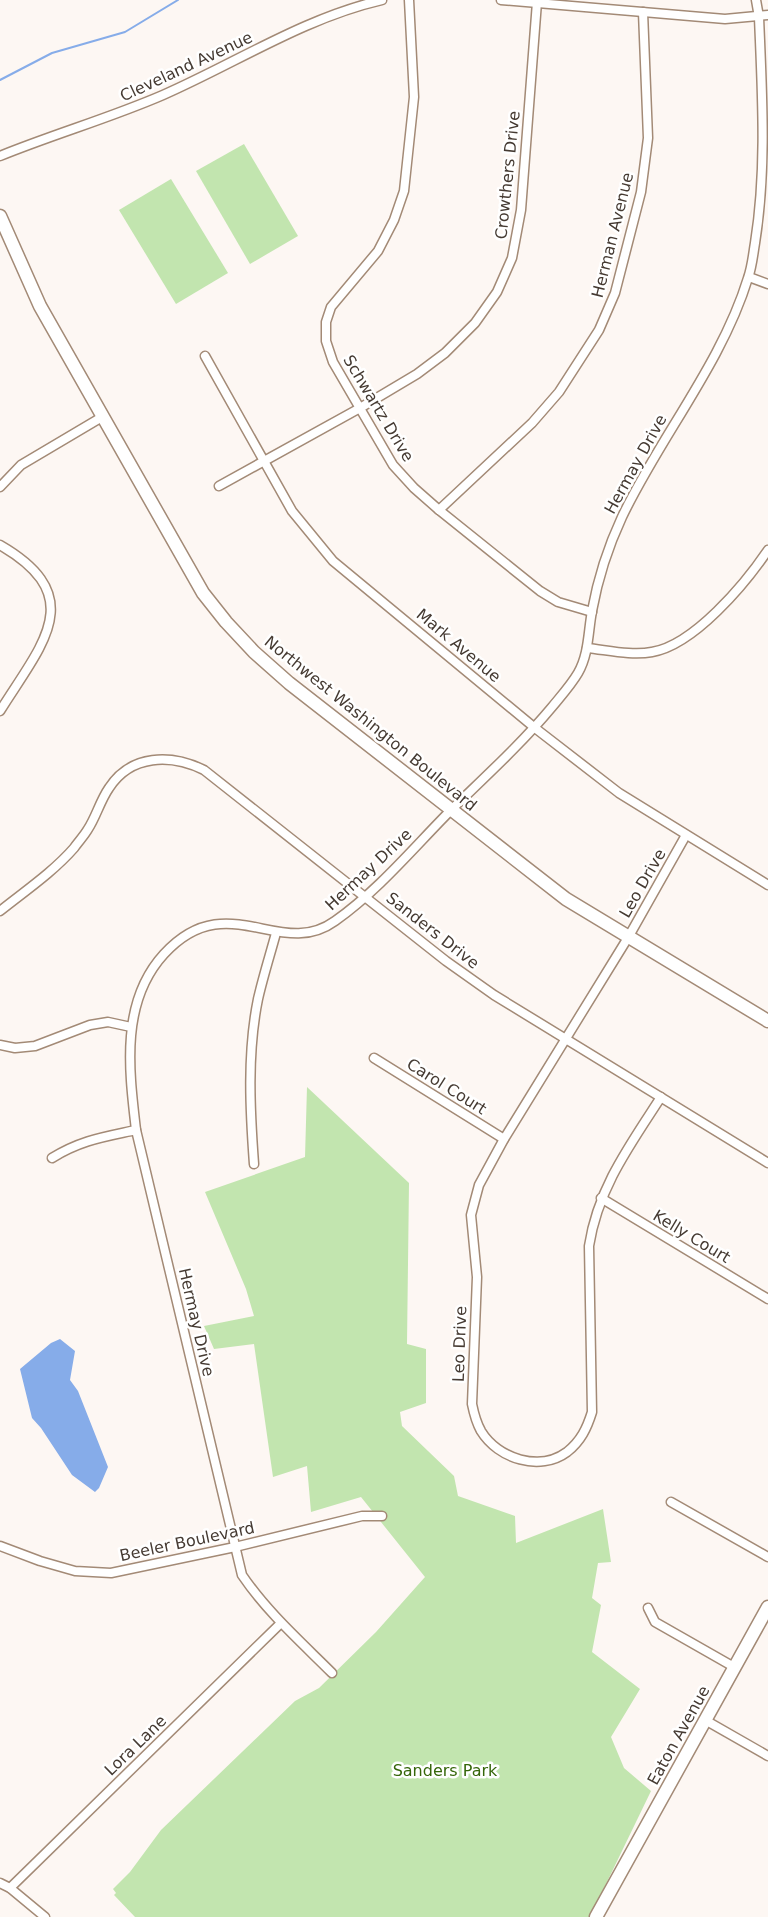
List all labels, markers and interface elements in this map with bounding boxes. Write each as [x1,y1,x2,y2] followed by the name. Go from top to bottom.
[117,27,255,105] street label: Cleveland Avenue
[491,110,524,240] street label: Crowthers Drive
[588,171,637,300] street label: Herman Avenue
[339,352,418,465] street label: Schwartz Drive
[600,411,671,517] street label: Hermay Drive
[413,605,505,686] street label: Mark Avenue
[261,632,481,815] street label: Northwest Washington Boulevard
[321,825,415,914] street label: Hermay Drive
[615,846,670,921] street label: Leo Drive
[382,888,483,973] street label: Sanders Drive
[403,1054,490,1118] street label: Carol Court
[650,1206,734,1267] street label: Kelly Court
[175,1266,218,1378] street label: Hermay Drive
[449,1306,470,1382] street label: Leo Drive
[118,1518,256,1565] street label: Beeler Boulevard
[643,1682,714,1788] street label: Eaton Avenue
[100,1711,170,1779] street label: Lora Lane
[393,1761,498,1780] park label: Sanders Park

